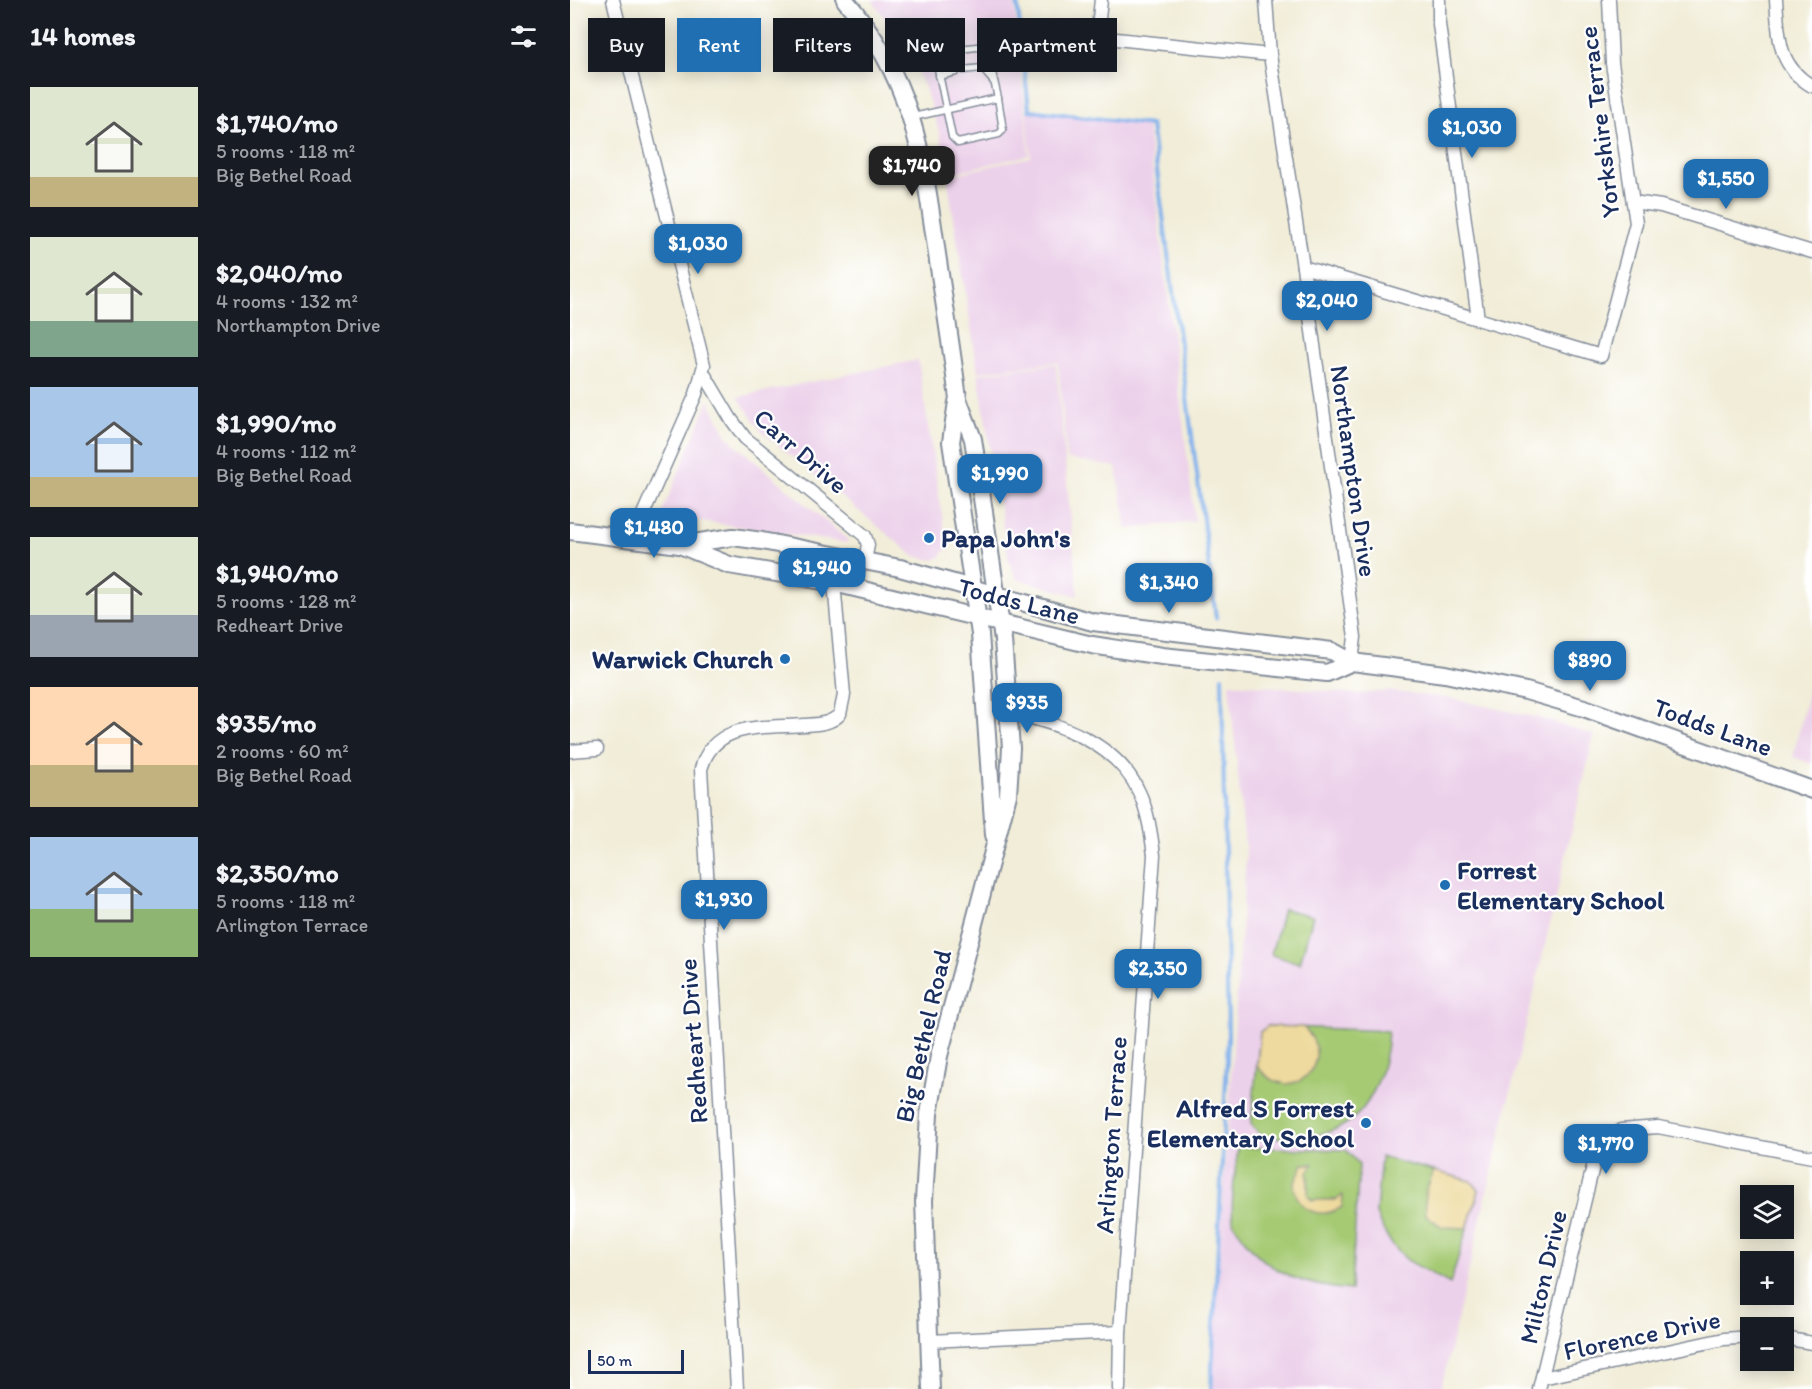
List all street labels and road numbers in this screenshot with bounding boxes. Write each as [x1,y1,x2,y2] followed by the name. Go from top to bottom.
[1571,24,1627,220] street label: Yorkshire Terrace
[1323,363,1385,579] street label: Northampton Drive
[747,401,855,501] street label: Carr Drive
[955,570,1083,632] street label: Todds Lane
[1649,691,1777,763] street label: Todds Lane
[888,946,958,1125] street label: Big Bethel Road
[671,957,715,1125] street label: Redheart Drive
[1088,1035,1134,1235] street label: Arlington Terrace
[1512,1207,1574,1347] street label: Milton Drive
[1561,1303,1723,1367] street label: Florence Drive

